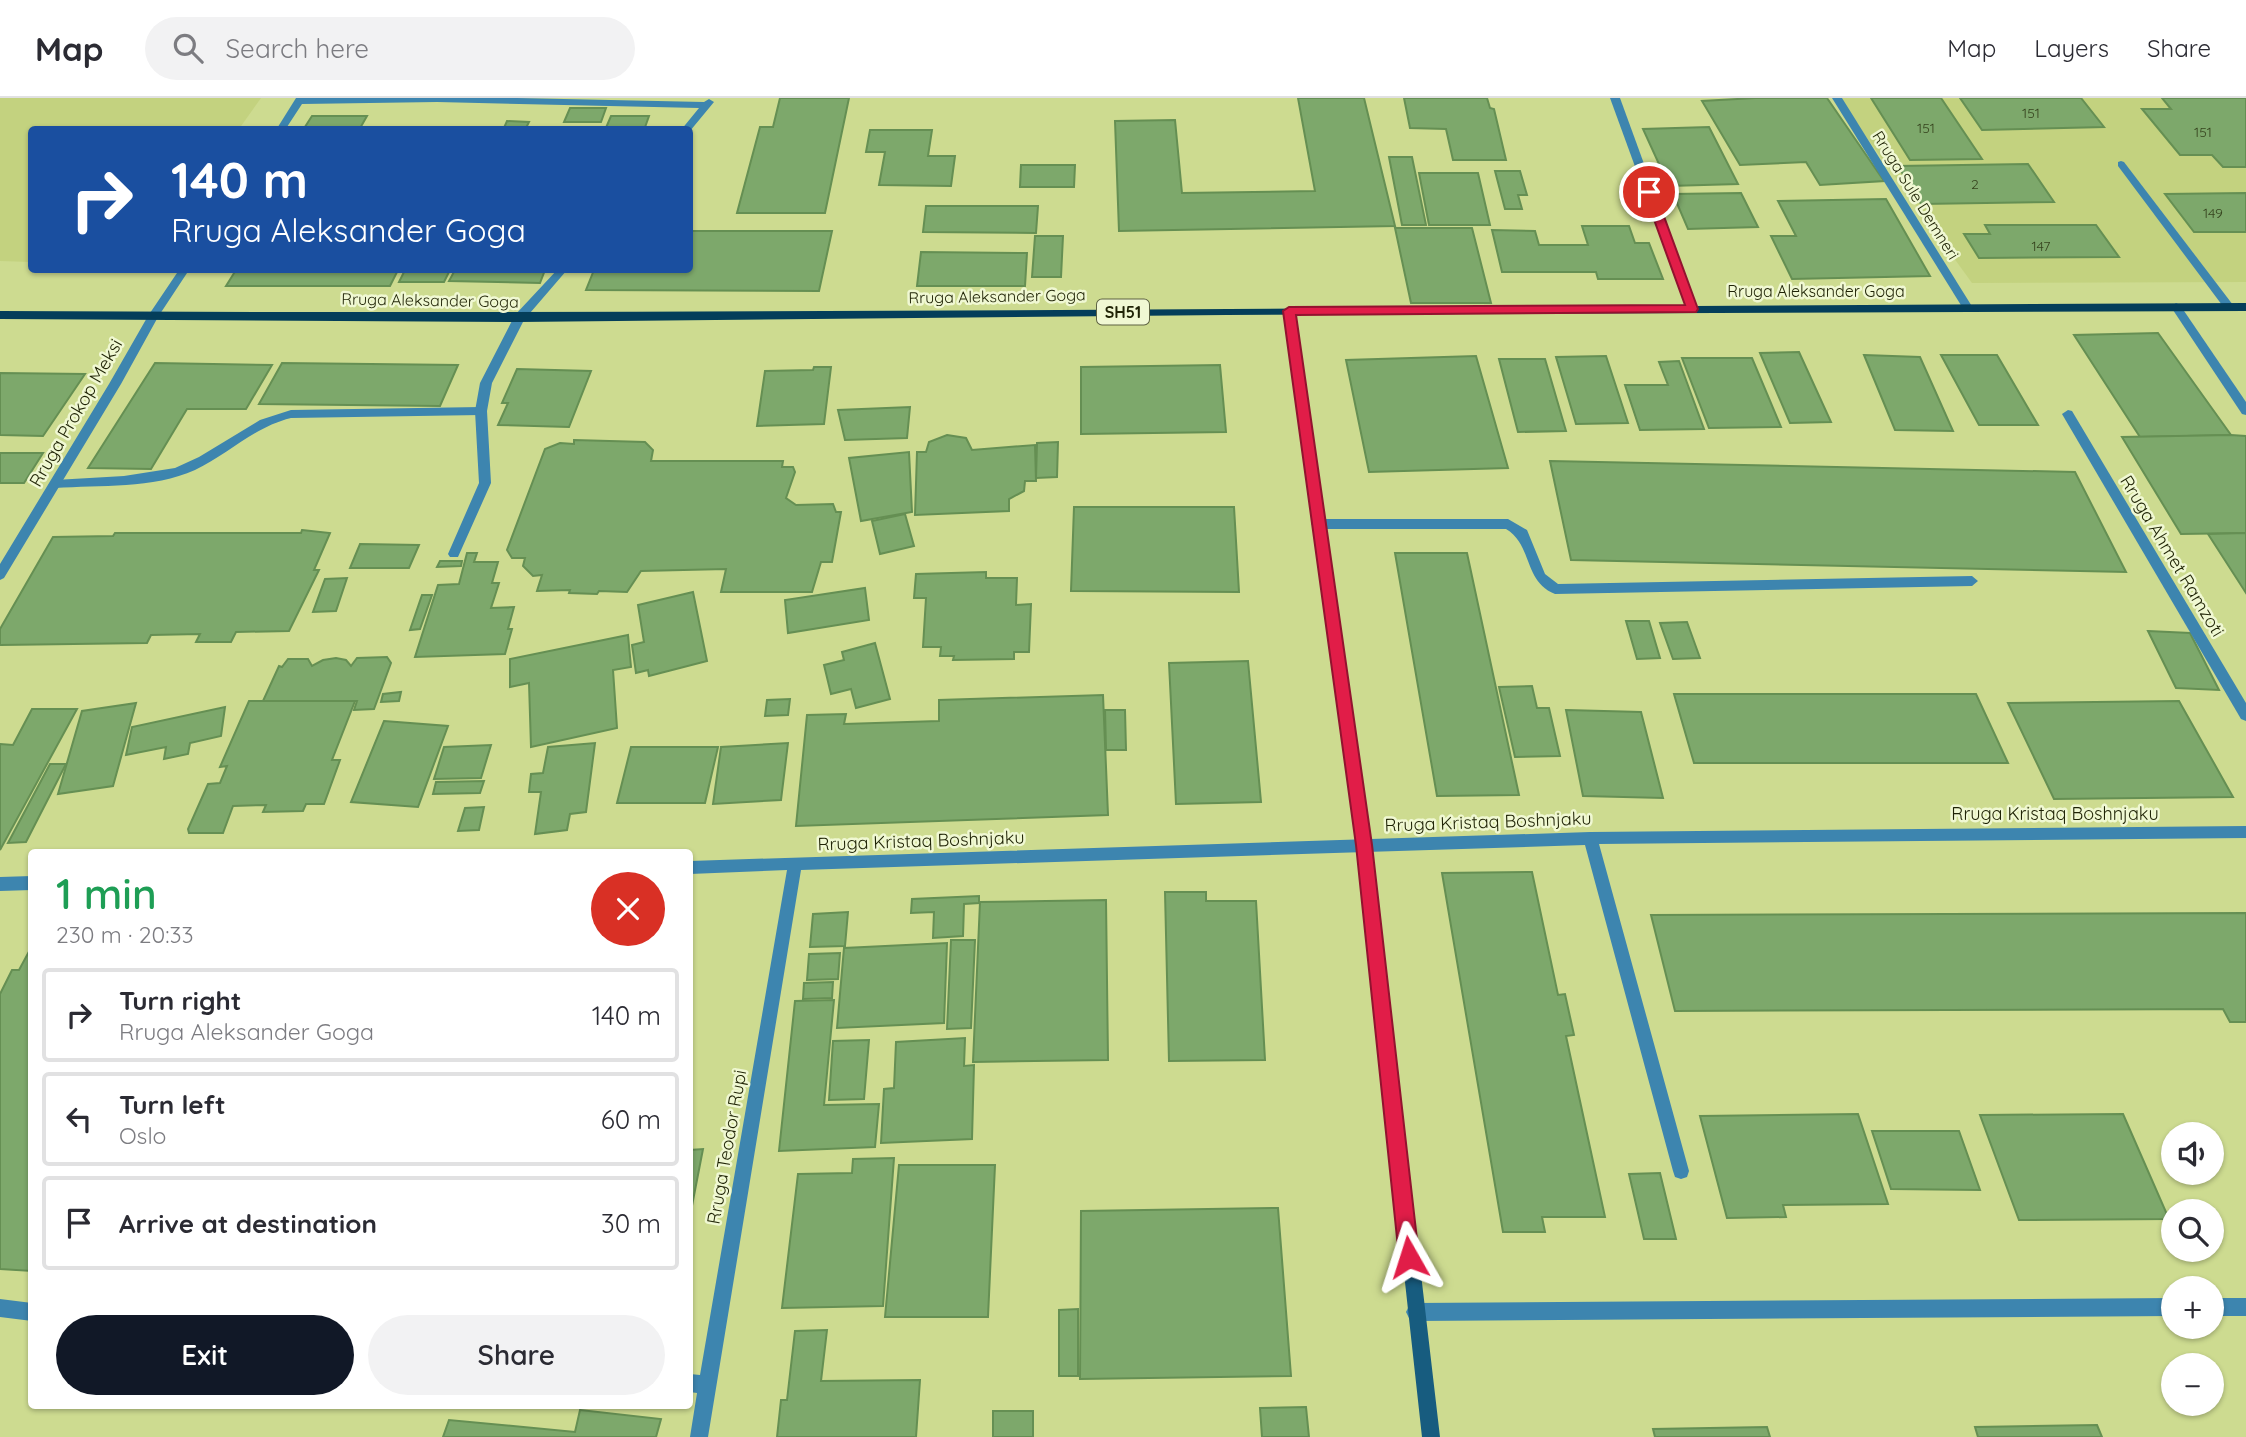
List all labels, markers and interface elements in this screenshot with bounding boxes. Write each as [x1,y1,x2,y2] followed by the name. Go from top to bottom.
[145,17,635,80] search box
[35,28,103,69] text: Map
[169,29,207,67] icon: search
[225,32,369,65] text: Search here
[1947,33,1996,63] text: Map
[2034,33,2109,63] text: Layers
[2147,33,2211,63] text: Share
[2022,104,2040,122] house number: 151
[1917,119,1935,137] house number: 151
[2194,123,2212,141] house number: 151
[1868,127,1964,263] street label: Rruga Sule Demneri
[171,149,308,210] text: 140 m
[56,154,147,245] icon: right
[1619,162,1679,222] pin
[1630,173,1668,211] icon: arrive
[1971,175,1979,193] house number: 2
[2203,204,2223,222] house number: 149
[171,210,526,250] text: Rruga Aleksander Goga
[2031,237,2051,255] house number: 147
[1727,281,1905,301] street label: Rruga Aleksander Goga
[908,284,1086,308] street label: Rruga Aleksander Goga
[341,288,519,312] street label: Rruga Aleksander Goga
[1097,300,1149,325] road number: SH51
[24,335,127,491] street label: Rruga Prokop Meksi
[2115,471,2230,641] street label: Rruga Ahmet Ramzoti
[1951,802,2159,825] street label: Rruga Kristaq Boshnjaku
[1384,806,1592,837] street label: Rruga Kristaq Boshnjaku
[817,825,1025,856] street label: Rruga Kristaq Boshnjaku
[56,867,157,920] text: 1 min
[591,872,665,946] button: close
[56,920,194,949] text: 230 m · 20:33
[119,984,241,1017] text: Turn right
[60,996,98,1034] icon: right
[592,999,661,1032] text: 140 m
[119,1017,374,1046] text: Rruga Aleksander Goga
[702,1068,751,1226] street label: Rruga Teodor Rupi
[119,1088,226,1121] text: Turn left
[60,1100,98,1138] icon: left
[601,1103,661,1136] text: 60 m
[119,1121,166,1150] text: Oslo
[2161,1122,2224,1416] map controls
[2161,1122,2224,1185] button: sound
[2161,1199,2224,1262] button: search
[60,1204,98,1242] icon: arrive
[119,1207,377,1240] text: Arrive at destination
[601,1207,661,1240] text: 30 m
[1372,1220,1446,1294] position arrow
[2161,1276,2224,1339] button: +
[56,1315,354,1395] button: Exit
[368,1315,665,1395] button: Share
[2161,1353,2224,1416] button: −

